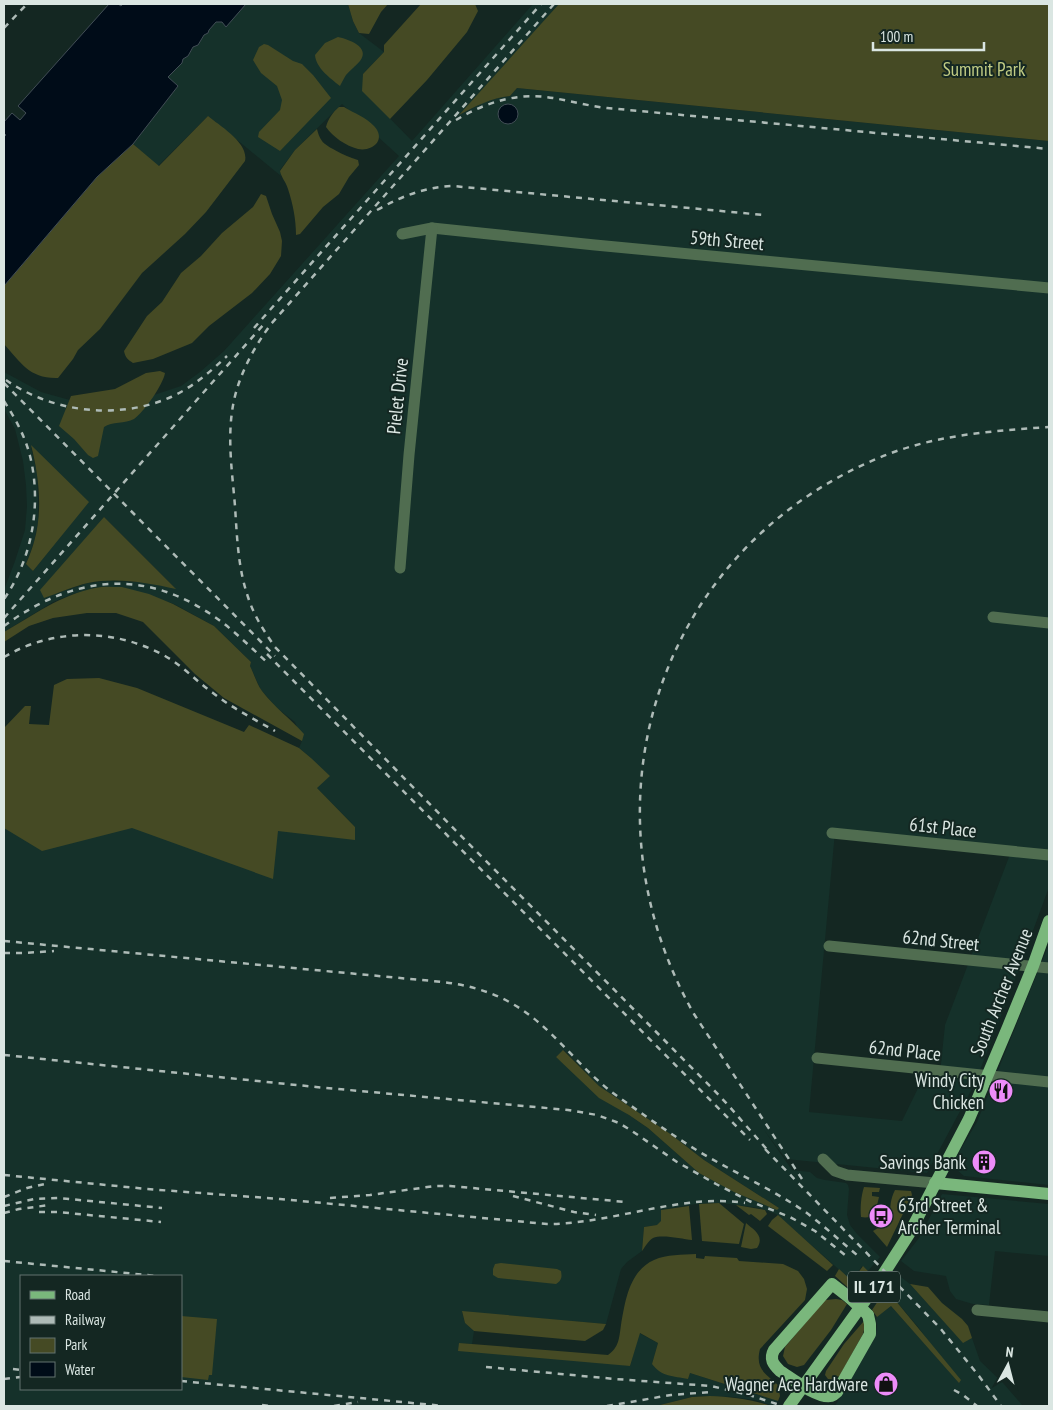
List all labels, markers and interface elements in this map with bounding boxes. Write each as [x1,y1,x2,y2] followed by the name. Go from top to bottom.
[873,20,984,52] scale bar
[880,27,913,46] text: 100 m
[943,57,1026,81] park label: Summit Park
[689,225,766,255] street label: 59th Street
[381,357,413,435] street label: Pielet Drive
[908,812,978,842] street label: 61st Place
[901,924,981,956] street label: 62nd Street
[964,924,1038,1059] street label: South Archer Avenue
[868,1034,942,1066] street label: 62nd Place
[915,1068,985,1114] place label: Windy City Chicken
[988,1078,1014,1104] restaurant icon: Windy City Chicken
[971,1149,997,1175] building icon: Savings Bank
[880,1150,967,1174] place label: Savings Bank
[898,1193,1001,1239] place label: 63rd Street & Archer Terminal
[868,1203,894,1229] bus stop icon: 63rd Street & Archer Terminal
[848,1272,900,1302] road number: IL 171
[20,1275,182,1390] legend
[65,1285,91,1304] text: Road
[65,1310,106,1329] text: Railway
[65,1335,87,1354] text: Park
[983,1340,1033,1390] north arrow
[1005,1343,1014,1361] text: N
[65,1360,96,1379] text: Water
[873,1371,899,1397] shop icon: Wagner Ace Hardware
[725,1372,868,1396] place label: Wagner Ace Hardware

